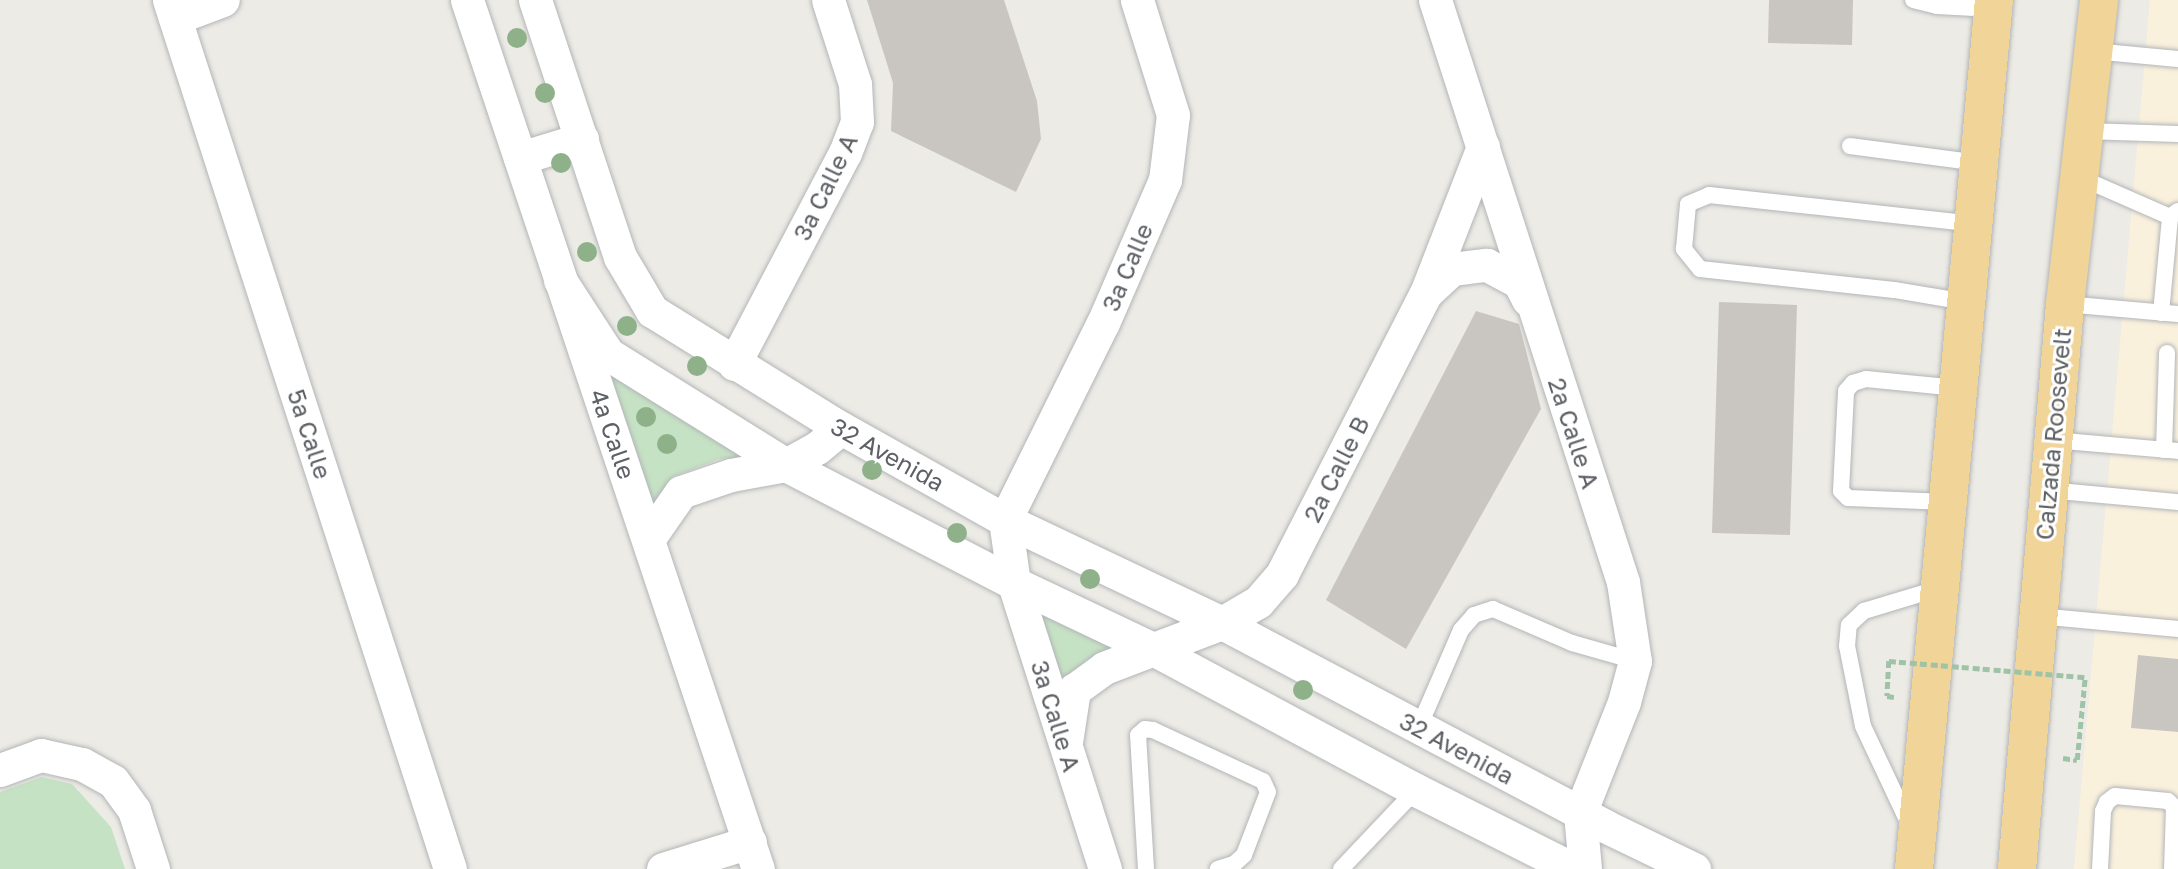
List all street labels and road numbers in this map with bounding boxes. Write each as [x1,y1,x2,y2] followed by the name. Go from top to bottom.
[787,129,863,245] street label: 3a Calle A
[1096,219,1158,315] street label: 3a Calle
[2029,327,2077,541] street label: Calzada Roosevelt
[1543,374,1605,492] street label: 2a Calle A
[584,385,642,483] street label: 4a Calle
[282,386,338,482] street label: 5a Calle
[826,411,950,497] street label: 32 Avenida
[1297,411,1375,527] street label: 2a Calle B
[1025,657,1087,775] street label: 3a Calle A
[1395,706,1519,790] street label: 32 Avenida

